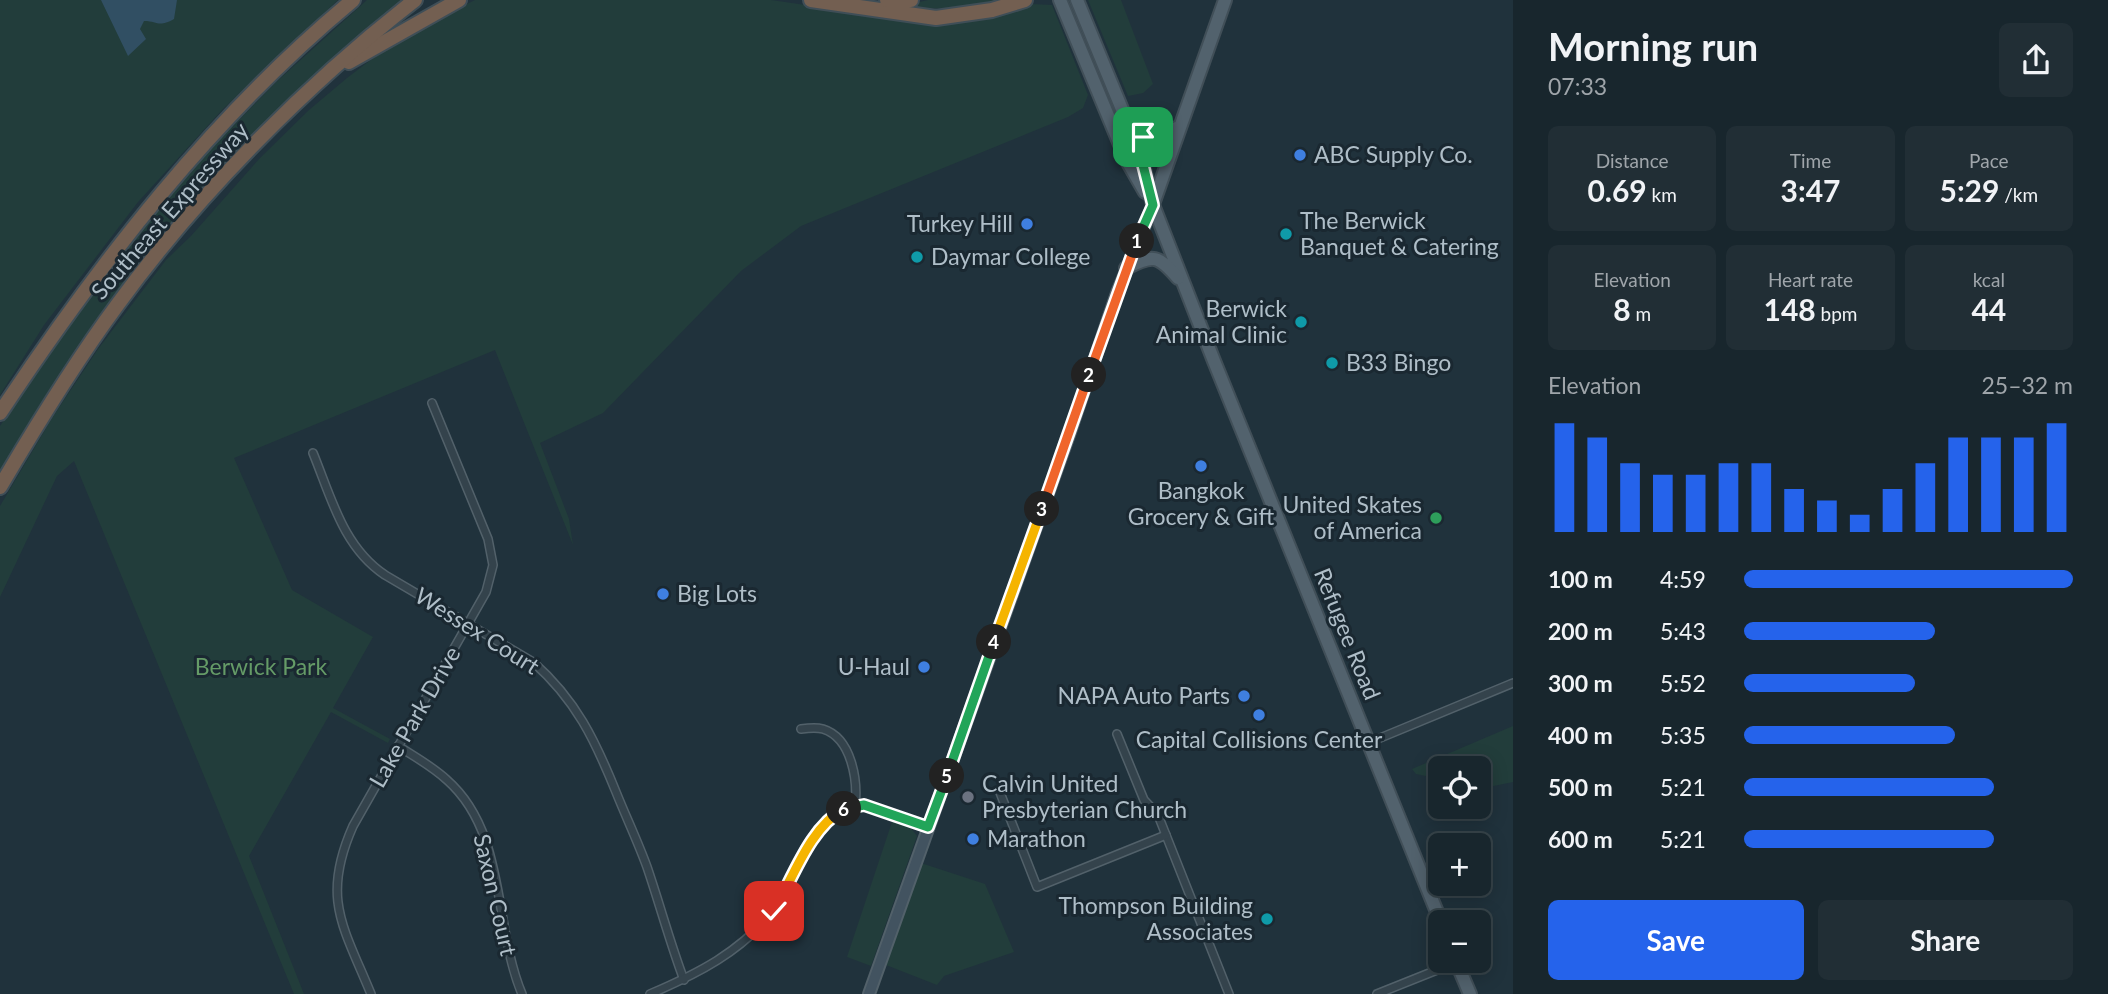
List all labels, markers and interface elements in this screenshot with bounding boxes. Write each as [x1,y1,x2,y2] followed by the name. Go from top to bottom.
[1548,23,1758,69] text: Morning run
[1999,23,2073,97] button: share
[1548,72,1607,100] text: 07:33
[1113,107,1173,167] pin
[85,116,254,305] street label: Southeast Expressway
[1124,118,1162,156] icon: arrive
[1314,140,1473,168] place label: ABC Supply Co.
[1292,147,1308,163] marker: ABC Supply Co.
[1596,149,1669,172] text: Distance
[1790,149,1831,172] text: Time
[1969,149,2009,172] text: Pace
[1587,172,1647,208] text: 0.69
[1781,172,1840,208] text: 3:47
[1939,172,1999,208] text: 5:29
[1647,183,1677,206] text: km
[1999,183,2038,206] text: /km
[1300,206,1499,260] place label: The Berwick Banquet & Catering
[907,209,1013,237] place label: Turkey Hill
[1019,216,1035,232] marker: Turkey Hill
[1120,224,1154,258] pin: 1
[1278,226,1294,242] marker: The Berwick Banquet & Catering
[1131,229,1142,252] text: 1
[931,242,1090,270] place label: Daymar College
[909,249,925,265] marker: Daymar College
[1594,268,1671,291] text: Elevation
[1768,268,1853,291] text: Heart rate
[1973,268,2005,291] text: kcal
[1613,291,1631,327] text: 8
[1764,291,1816,327] text: 148
[1971,291,2006,327] text: 44
[1156,294,1287,348] place label: Berwick Animal Clinic
[1631,302,1651,325] text: m
[1816,302,1857,325] text: bpm
[1293,314,1309,330] marker: Berwick Animal Clinic
[1346,348,1451,376] place label: B33 Bingo
[1324,355,1340,371] marker: B33 Bingo
[1072,358,1106,392] pin: 2
[1083,363,1094,386] text: 2
[1548,371,1641,399] text: Elevation
[1981,371,2073,399] text: 25–32 m
[1193,458,1209,474] marker: Bangkok Grocery & Gift
[1128,476,1274,530] place label: Bangkok Grocery & Gift
[1282,490,1422,544] place label: United Skates of America
[1024,491,1060,526] pin: 3
[1036,497,1047,520] text: 3
[1428,510,1444,526] marker: United Skates of America
[1309,564,1387,704] street label: Refugee Road
[1548,565,1613,593] text: 100 m
[1660,565,1706,593] text: 4:59
[677,579,757,607] place label: Big Lots
[410,581,546,680] street label: Wessex Court
[655,586,671,602] marker: Big Lots
[1548,617,1613,645] text: 200 m
[1660,617,1706,645] text: 5:43
[976,624,1012,660] pin: 4
[988,630,999,653] text: 4
[363,641,466,792] street label: Lake Park Drive
[195,652,327,680] park label: Berwick Park
[838,652,910,680] place label: U-Haul
[916,659,932,675] marker: U-Haul
[1548,669,1613,697] text: 300 m
[1660,669,1706,697] text: 5:52
[1058,681,1230,709] place label: NAPA Auto Parts
[1236,688,1252,704] marker: NAPA Auto Parts
[1251,707,1267,723] marker: Capital Collisions Center
[1548,721,1613,749] text: 400 m
[1660,721,1706,749] text: 5:35
[1136,725,1383,753] place label: Capital Collisions Center
[1428,756,1491,973] map controls
[1428,756,1491,819] button: locate
[930,758,964,794] pin: 5
[941,764,952,787] text: 5
[982,769,1187,823] place label: Calvin United Presbyterian Church
[1548,773,1613,801] text: 500 m
[1660,773,1706,801] text: 5:21
[960,789,976,805] marker: Calvin United Presbyterian Church
[826,792,862,826] pin: 6
[838,797,849,820] text: 6
[987,824,1086,852] place label: Marathon
[1548,825,1613,853] text: 600 m
[1660,825,1706,853] text: 5:21
[468,831,524,959] street label: Saxon Court
[965,831,981,847] marker: Marathon
[1428,833,1491,896] button: +
[744,881,804,941] pin
[1059,891,1253,945] place label: Thompson Building Associates
[755,892,793,930] icon: check
[1548,900,1804,980] button: Save
[1818,900,2073,980] button: Share
[1428,910,1491,973] button: −
[1259,911,1275,927] marker: Thompson Building Associates

